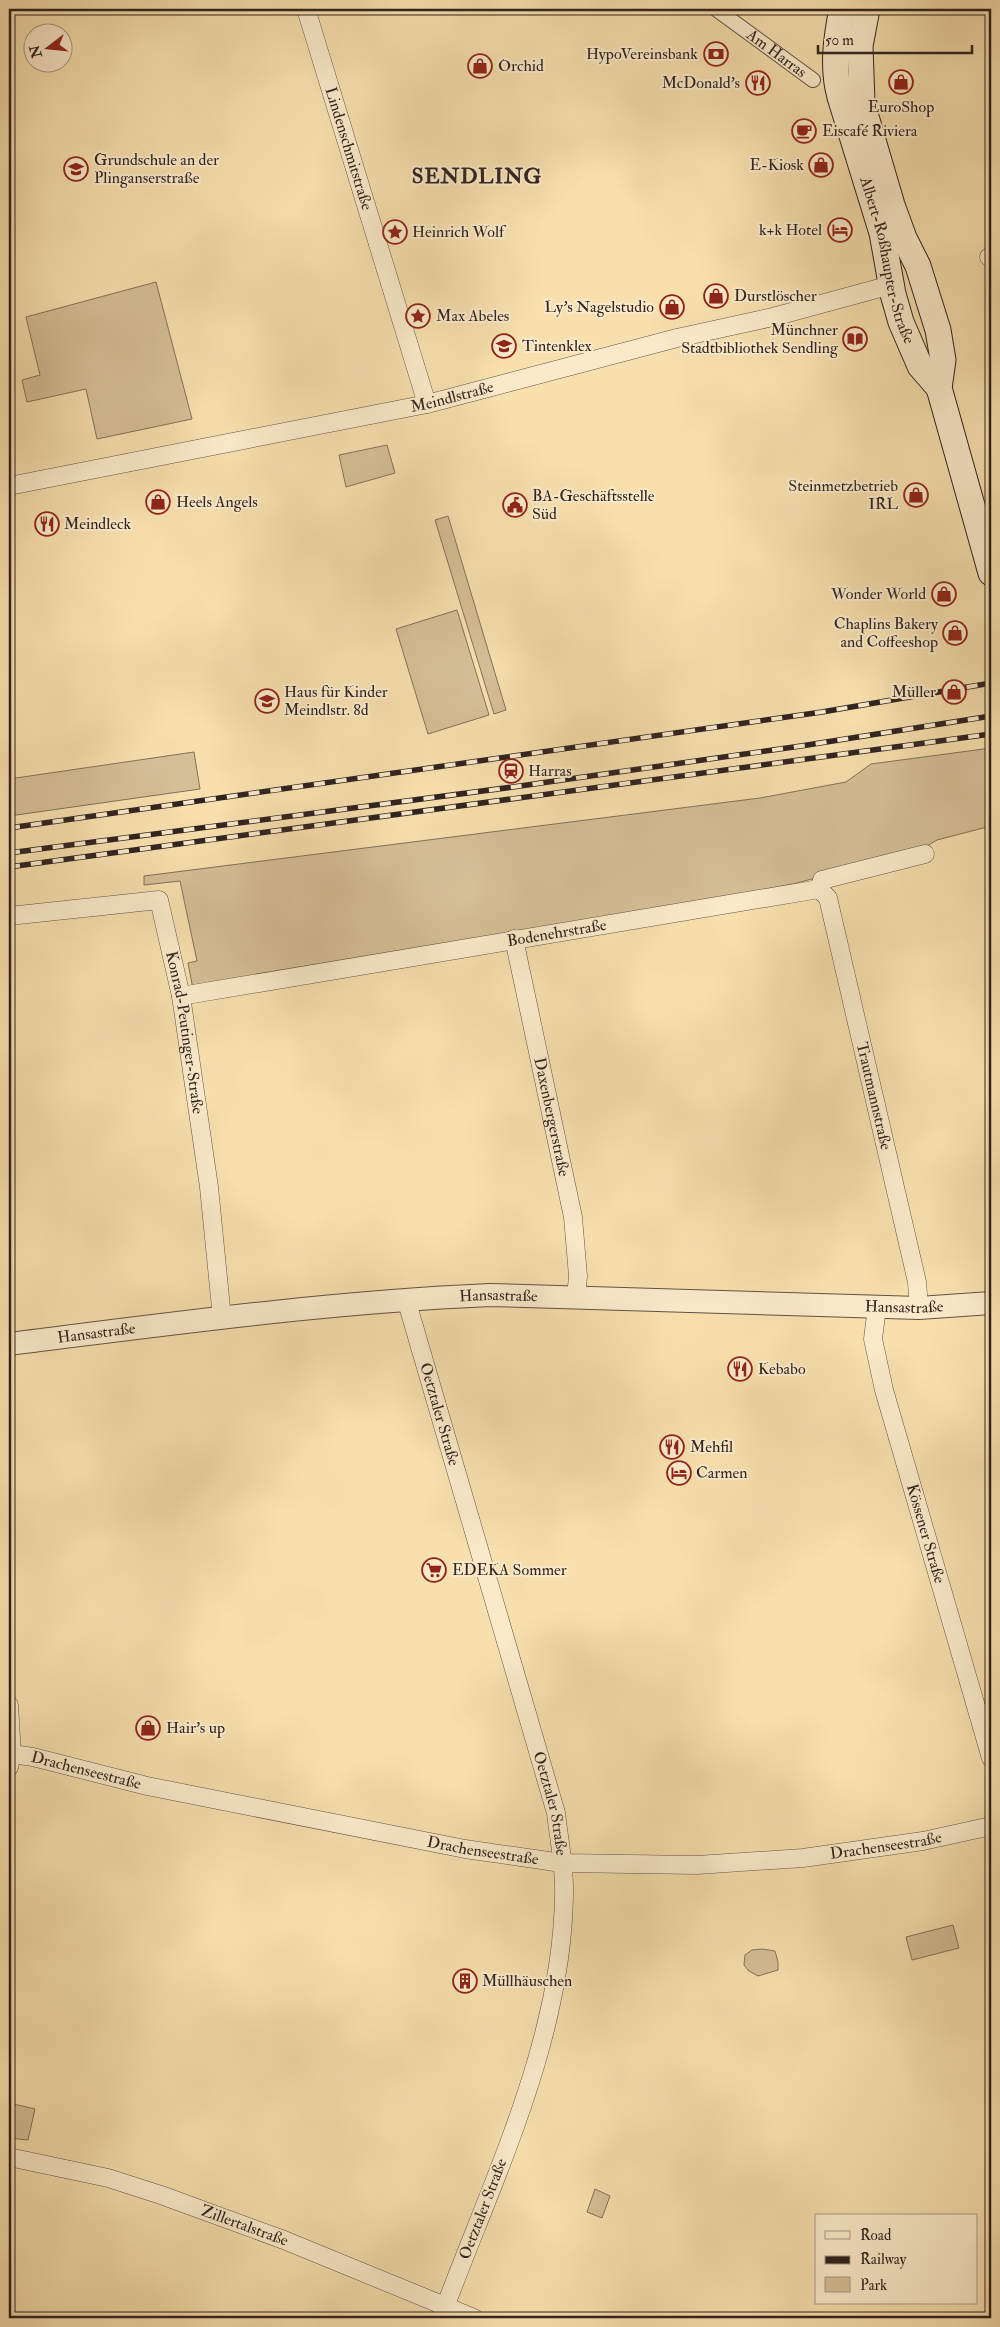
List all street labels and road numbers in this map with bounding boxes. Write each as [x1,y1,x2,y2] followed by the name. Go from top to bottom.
[742,24,811,82] street label: Am Harras
[321,85,377,213] street label: Lindenschmitstraße
[855,173,919,347] street label: Albert-Roßhaupter-Straße
[409,377,496,417] street label: Meindlstraße
[505,915,608,951] street label: Bodenehrstraße
[161,949,208,1116] street label: Konrad-Peutinger-Straße
[852,1040,896,1152] street label: Trautmannstraße
[529,1056,574,1179] street label: Daxenbergerstraße
[459,1285,538,1307] street label: Hansastraße
[865,1296,944,1318] street label: Hansastraße
[56,1318,137,1348] street label: Hansastraße
[415,1360,464,1468] street label: Oetztaler Straße
[902,1482,950,1586] street label: Kössener Straße
[29,1747,144,1794] street label: Drachenseestraße
[529,1749,572,1857] street label: Oetztaler Straße
[829,1827,944,1864] street label: Drachenseestraße
[425,1832,540,1870] street label: Drachenseestraße
[455,2155,512,2262] street label: Oetztaler Straße
[198,2201,292,2251] street label: Zillertalstraße

